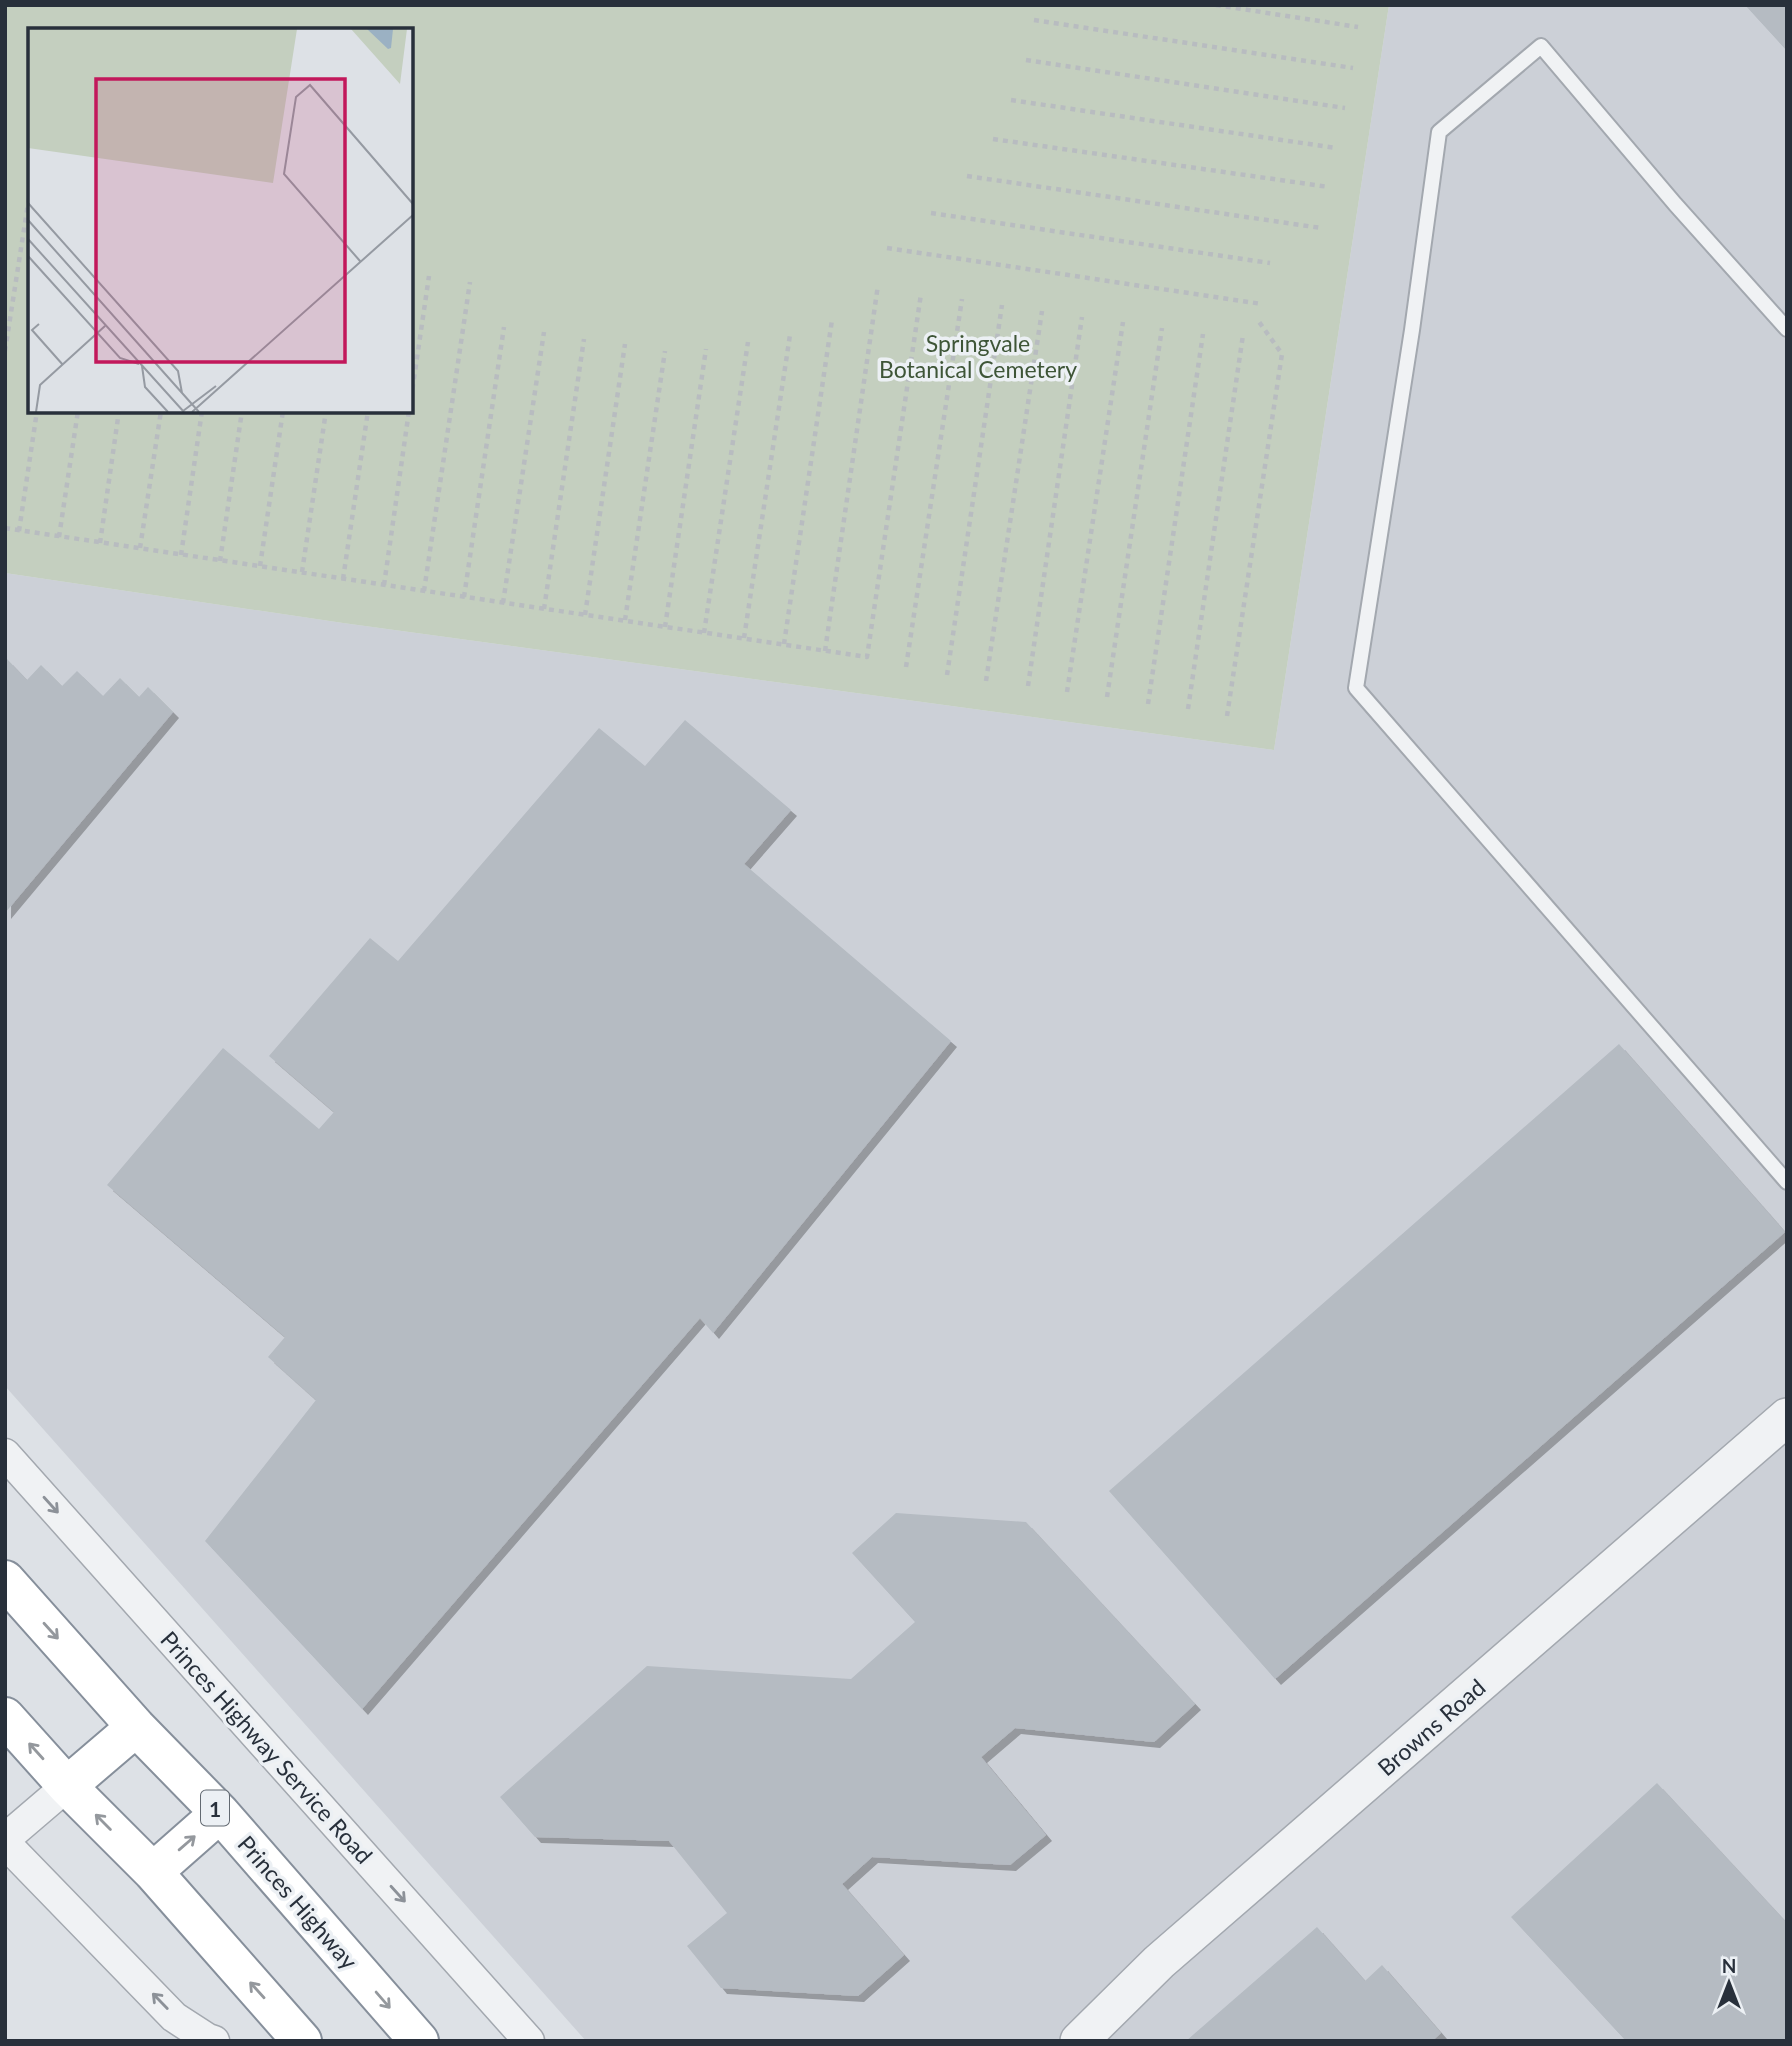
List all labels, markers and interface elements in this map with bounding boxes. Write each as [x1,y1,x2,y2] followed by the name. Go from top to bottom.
[28,28,413,413] inset map
[879,329,1077,383] park label: Springvale Botanical Cemetery
[43,1496,59,1514] one-way arrow
[42,1621,58,1639] one-way arrow
[155,1625,379,1869] street label: Princes Highway Service Road
[1372,1673,1490,1781] street label: Browns Road
[28,1742,44,1760] one-way arrow
[201,1790,229,1826] road number: 1
[95,1814,112,1831] one-way arrow
[232,1830,364,1975] street label: Princes Highway
[177,1835,195,1851] one-way arrow
[390,1885,406,1903] one-way arrow
[1694,1948,1764,2018] north arrow
[1722,1954,1736,1977] text: N
[249,1981,265,1999] one-way arrow
[375,1991,391,2009] one-way arrow
[151,1993,168,2010] one-way arrow

